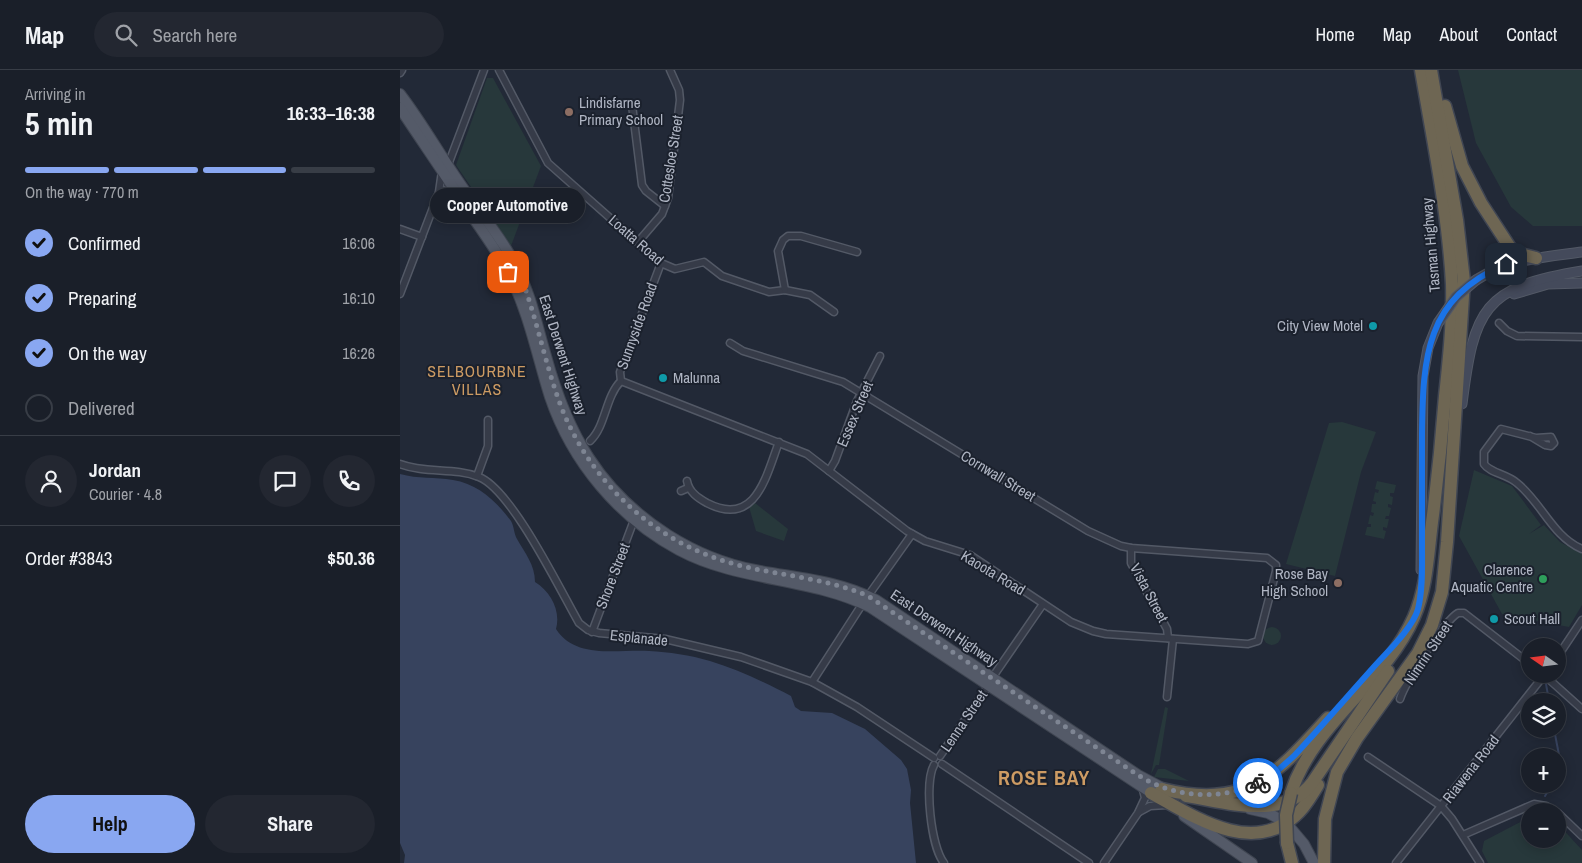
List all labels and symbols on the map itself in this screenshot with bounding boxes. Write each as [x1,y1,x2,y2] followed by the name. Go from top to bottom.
[579,92,663,130] place label: Lindisfarne Primary School
[563,106,575,118] marker: Lindisfarne Primary School
[653,113,688,204] street label: Cottesloe Street
[431,187,586,222] callout: Cooper Automotive
[1416,196,1445,293] street label: Tasman Highway
[604,210,669,270] street label: Loatta Road
[1485,243,1527,285] pin
[487,251,529,293] pin
[611,280,662,372] street label: Sunnyside Road
[534,292,593,418] street label: East Derwent Highway
[1277,315,1363,336] place label: City View Motel
[1367,320,1379,332] marker: City View Motel
[427,360,527,400] district label: SELBOURBNE VILLAS
[673,367,720,388] place label: Malunna
[657,372,669,384] marker: Malunna
[831,377,878,450] street label: Essex Street
[957,445,1040,507] street label: Cornwall Street
[590,539,635,612] street label: Shore Street
[957,545,1029,600] street label: Kaoota Road
[1450,559,1533,597] place label: Clarence Aquatic Centre
[1125,560,1174,626] street label: Vista Street
[1261,563,1329,601] place label: Rose Bay High School
[1537,573,1549,585] marker: Clarence Aquatic Centre
[1332,577,1344,589] marker: Rose Bay High School
[887,584,1003,672] street label: East Derwent Highway
[1504,608,1560,629] place label: Scout Hall
[1488,613,1500,625] marker: Scout Hall
[1398,616,1457,689] street label: Nimrin Street
[609,624,669,651] street label: Esplanade
[1521,638,1566,682] north arrow
[935,685,992,756] street label: Lenna Street
[1437,730,1504,807] street label: Riawena Road
[1233,758,1283,808] courier
[998,764,1090,791] district label: ROSE BAY

